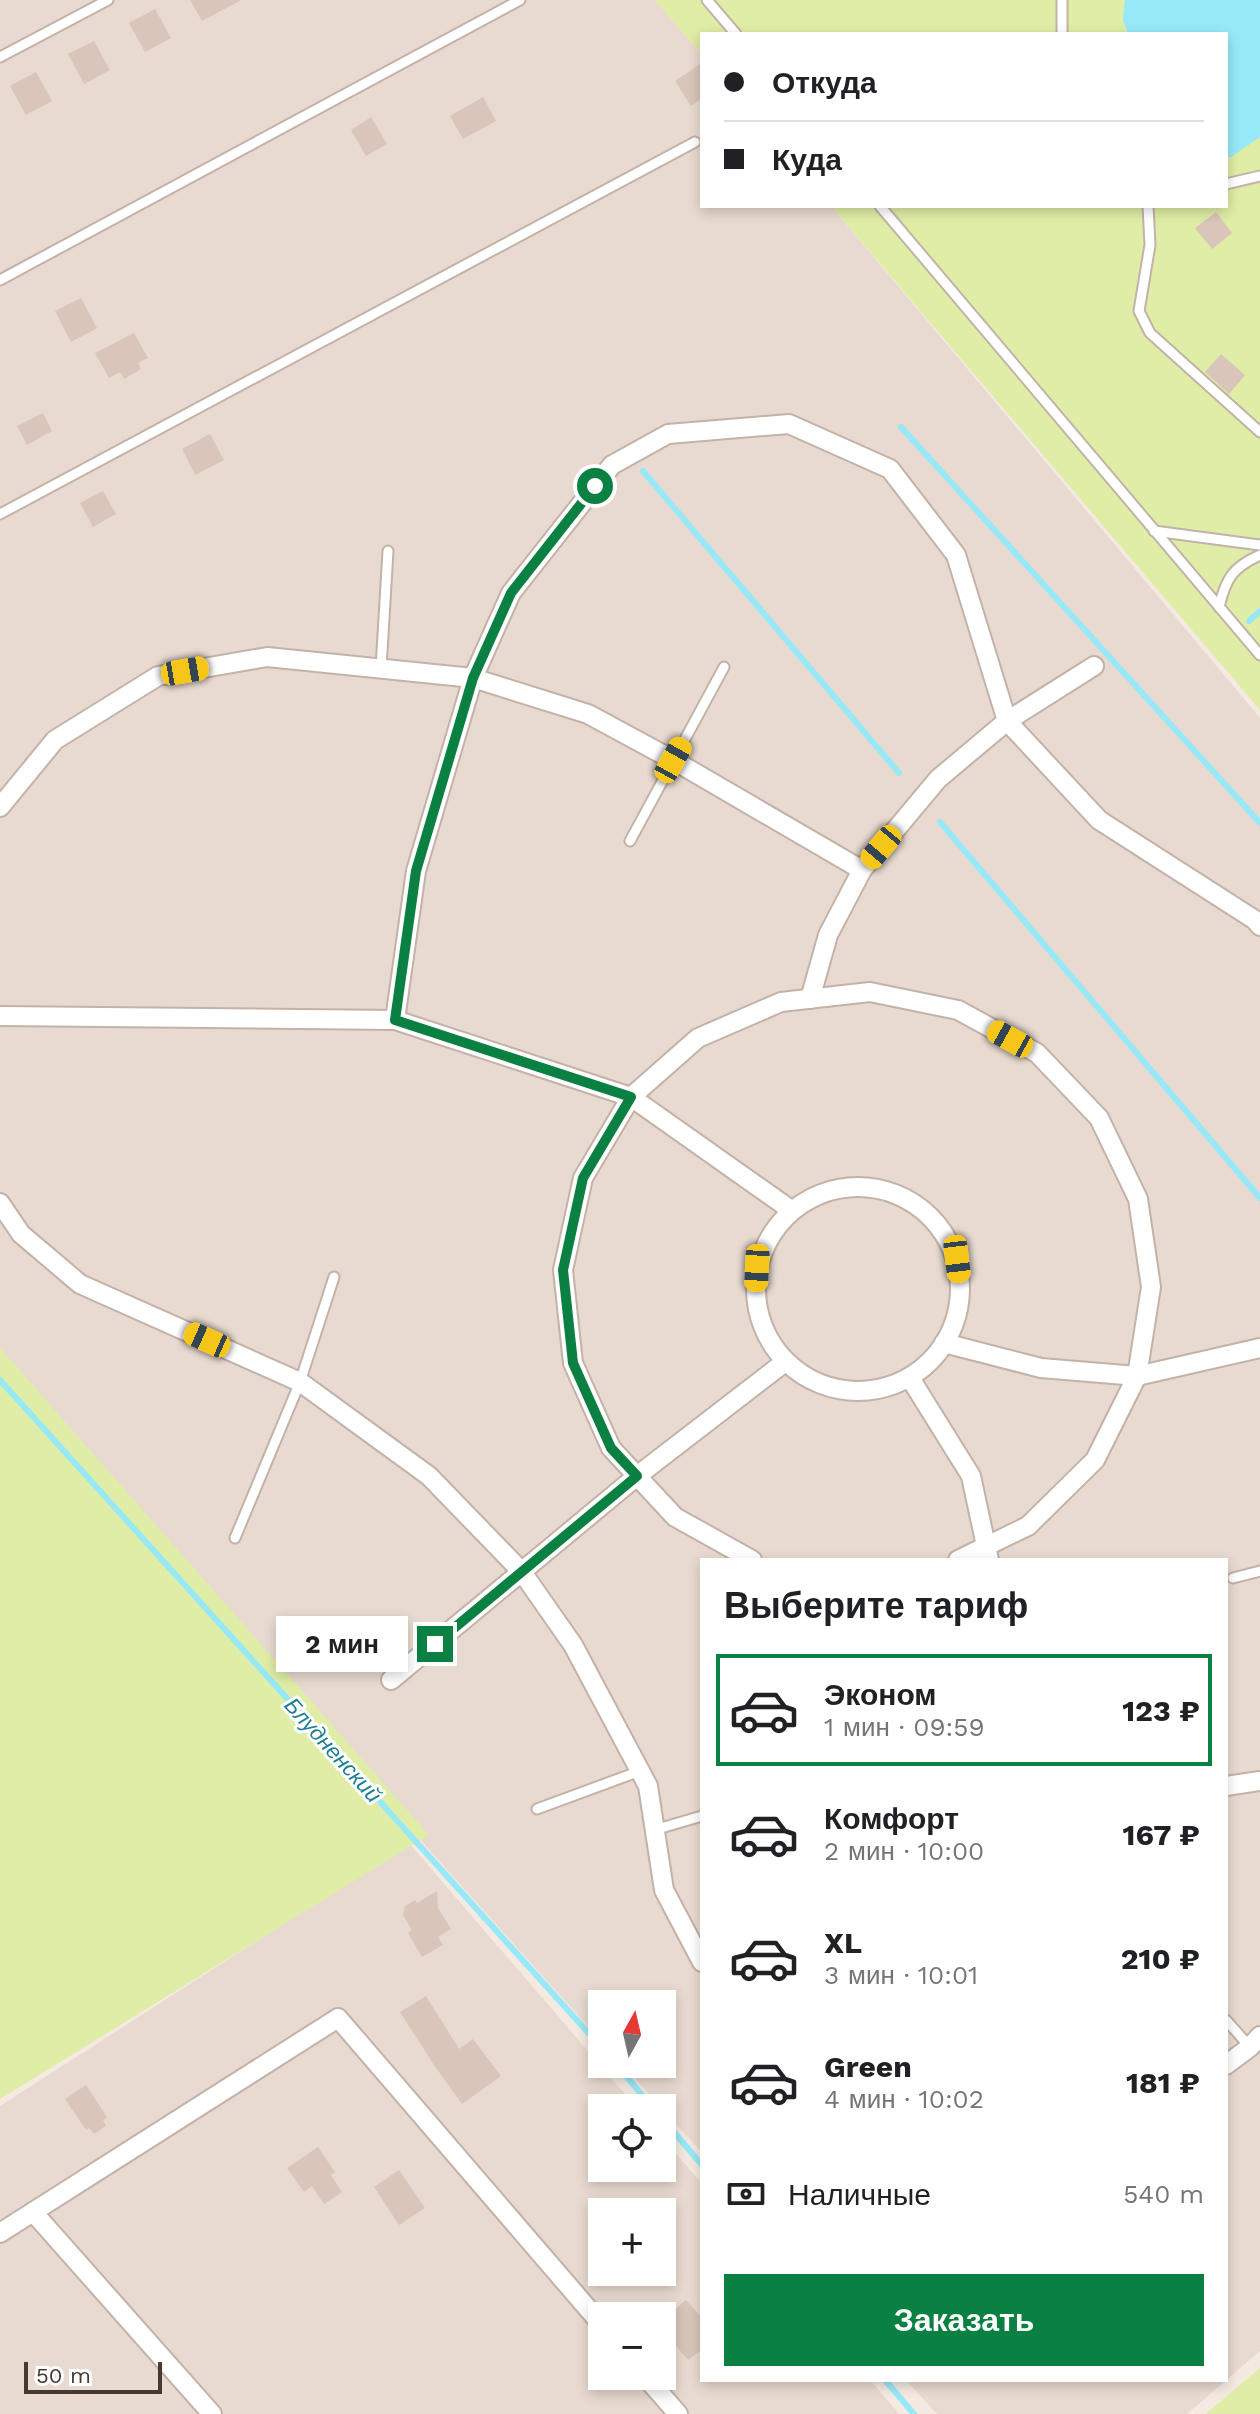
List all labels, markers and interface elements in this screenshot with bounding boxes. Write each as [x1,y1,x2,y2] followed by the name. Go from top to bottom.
[772,65,877,100] text: Откуда
[772,142,842,177] text: Куда
[577,468,613,504] route start
[159,655,211,687] car
[651,733,695,787] car
[856,821,906,873] car
[983,1017,1037,1061] car
[942,1234,972,1284] car
[744,1243,770,1293] car
[180,1319,234,1361] car
[724,1585,1028,1627] text: Выберите тариф
[275,1616,407,1672] callout: 2 мин
[417,1626,453,1662] route end
[305,1629,379,1659] text: 2 мин
[728,1674,800,1746] icon: car
[824,1677,937,1712] text: Эконом
[280,1693,386,1807] water label: Блудненский
[1122,1693,1200,1728] text: 123 ₽
[824,1712,984,1742] text: 1 мин · 09:59
[728,1798,800,1870] icon: car
[824,1801,959,1836] text: Комфорт
[1123,1817,1200,1852] text: 167 ₽
[824,1836,984,1866] text: 2 мин · 10:00
[728,1922,800,1994] icon: car
[824,1925,862,1960] text: XL
[1121,1941,1200,1976] text: 210 ₽
[824,1960,978,1990] text: 3 мин · 10:01
[588,1990,676,2078] north arrow
[588,1990,676,2390] map controls
[728,2046,800,2118] icon: car
[824,2049,912,2084] text: Green
[1126,2065,1200,2100] text: 181 ₽
[824,2084,984,2114] text: 4 мин · 10:02
[588,2094,676,2182] button: locate
[724,2172,768,2216] icon: cash
[788,2177,931,2212] text: Наличные
[1123,2179,1204,2209] text: 540 m
[588,2198,676,2286] button: +
[724,2274,1204,2366] button: Заказать
[588,2302,676,2390] button: −
[24,2358,162,2394] scale bar
[36,2363,91,2388] text: 50 m

